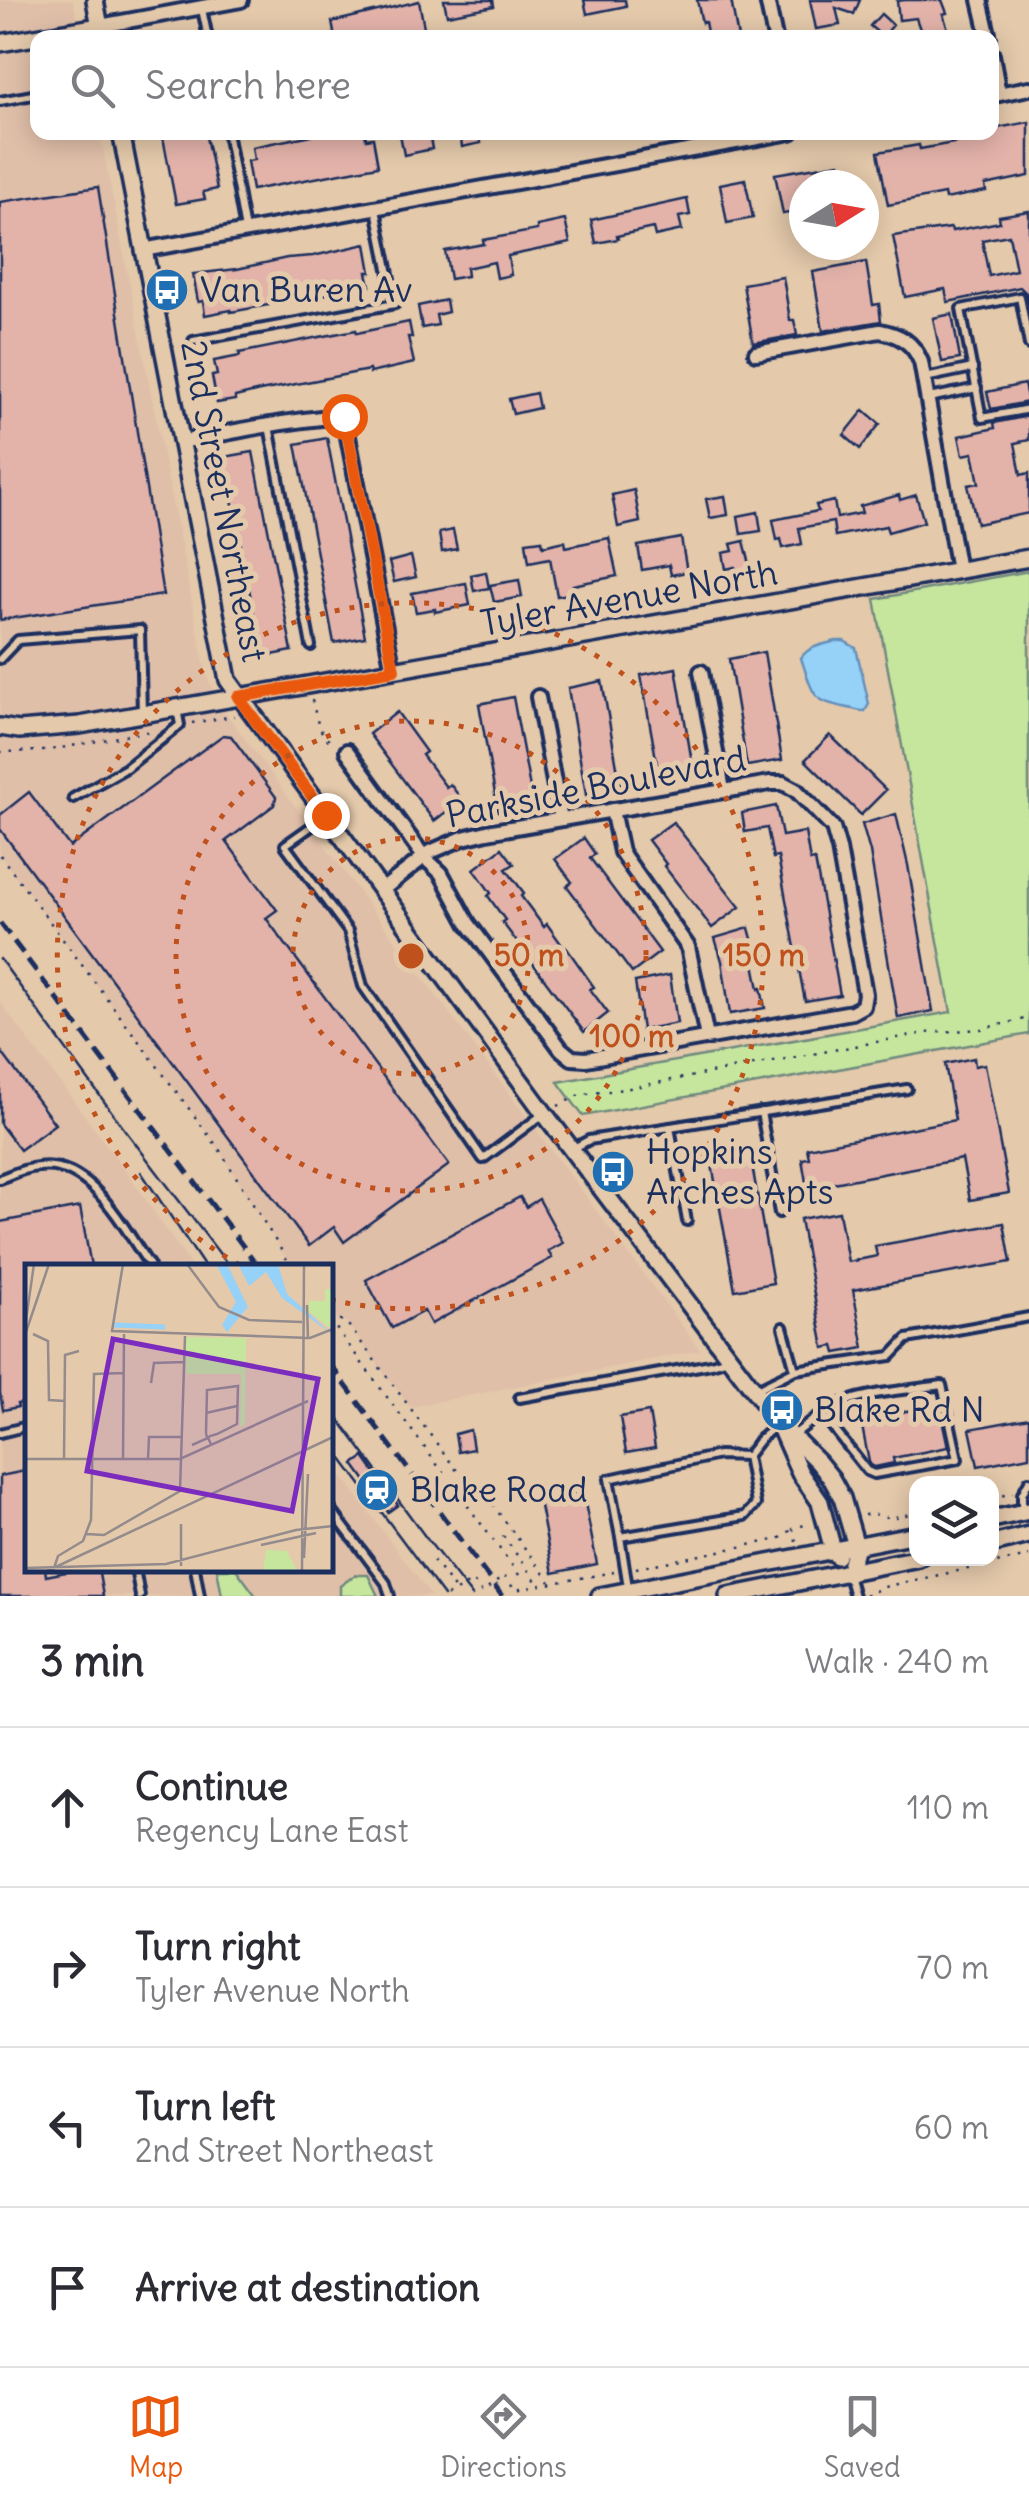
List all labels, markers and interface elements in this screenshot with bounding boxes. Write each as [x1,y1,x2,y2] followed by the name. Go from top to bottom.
[30,30,999,140] search box
[65,58,120,113] icon: search
[145,62,351,109] text: Search here
[789,170,879,260] north arrow
[144,267,190,313] bus stop icon: Van Buren Av
[200,267,412,311] place label: Van Buren Av
[172,336,278,665] street label: 2nd Street Northeast
[322,394,368,440] route start
[477,549,781,645] street label: Tyler Avenue North
[442,735,750,837] street label: Parkside Boulevard
[304,793,350,839] route end
[494,936,564,974] text: 50 m
[723,936,805,974] text: 150 m
[393,938,429,974] centre of rings
[590,1017,674,1055] text: 100 m
[646,1129,833,1213] place label: Hopkins Arches Apts
[590,1149,636,1195] bus stop icon: Hopkins Arches Apts
[25,1264,332,1571] inset map
[759,1387,805,1433] bus stop icon: Blake Rd N
[814,1387,985,1431] place label: Blake Rd N
[354,1467,400,1513] station icon: Blake Road
[410,1467,588,1511] place label: Blake Road
[909,1476,999,1566] map controls
[909,1476,999,1566] button: layers
[40,1635,144,1687] text: 3 min
[805,1641,989,1682] text: Walk · 240 m
[135,1763,288,1810] text: Continue
[40,1780,95,1835] icon: ahead
[907,1787,989,1828] text: 110 m
[135,1810,408,1851] text: Regency Lane East
[135,1923,301,1970] text: Turn right
[40,1940,95,1995] icon: right
[917,1947,989,1988] text: 70 m
[135,1970,410,2011] text: Tyler Avenue North
[135,2083,275,2130] text: Turn left
[40,2100,95,2155] icon: left
[914,2107,989,2148] text: 60 m
[135,2130,434,2171] text: 2nd Street Northeast
[40,2260,95,2315] icon: arrive
[135,2264,480,2311] text: Arrive at destination
[128,2389,183,2485] tab: Map
[440,2389,567,2485] tab: Directions
[824,2389,901,2485] tab: Saved

